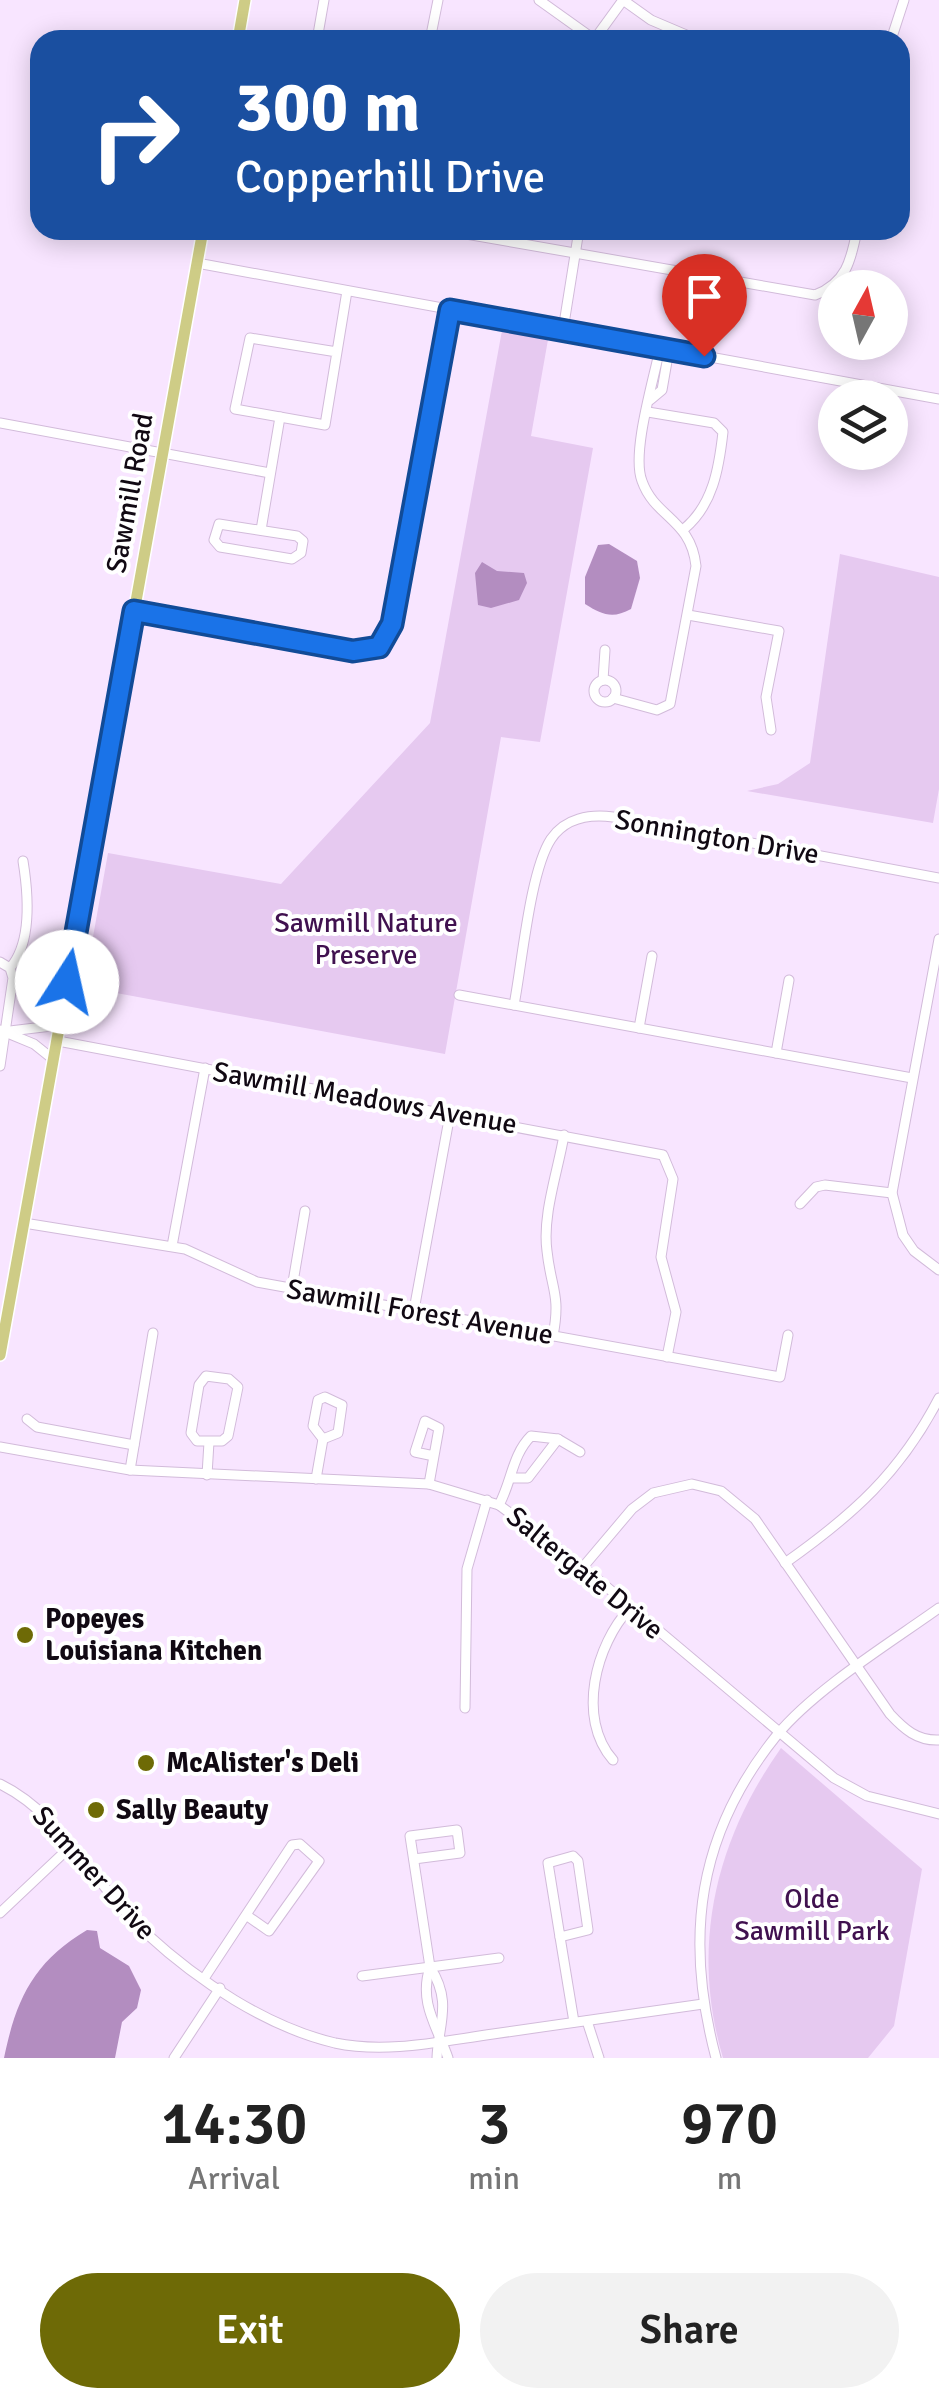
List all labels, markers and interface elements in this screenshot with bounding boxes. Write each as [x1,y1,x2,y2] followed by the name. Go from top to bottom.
[235,64,420,150] text: 300 m
[70,70,200,200] icon: right
[235,150,545,205] text: Copperhill Drive
[662,254,747,357] pin
[677,269,732,324] icon: arrive
[818,270,908,360] north arrow
[818,270,908,470] map controls
[818,380,908,470] button: layers
[99,410,161,576] street label: Sawmill Road
[612,802,822,872] street label: Sonnington Drive
[274,906,458,972] park label: Sawmill Nature Preserve
[15,930,119,1034] position arrow
[210,1055,520,1141] street label: Sawmill Meadows Avenue
[284,1272,556,1352] street label: Sawmill Forest Avenue
[500,1499,670,1647] street label: Saltergate Drive
[45,1602,262,1668] place label: Popeyes Louisiana Kitchen
[14,1624,36,1646] marker: Popeyes Louisiana Kitchen
[166,1746,359,1780] place label: McAlister's Deli
[135,1752,157,1774] marker: McAlister's Deli
[116,1793,269,1827] place label: Sally Beauty
[25,1799,163,1947] street label: Summer Drive
[85,1799,107,1821] marker: Sally Beauty
[734,1882,890,1948] park label: Olde Sawmill Park
[161,2087,307,2161] text: 14:30
[478,2087,510,2161] text: 3
[681,2087,778,2161] text: 970
[188,2159,280,2198] text: Arrival
[468,2159,520,2198] text: min
[717,2159,742,2198] text: m
[40,2273,460,2388] button: Exit
[480,2273,899,2388] button: Share

